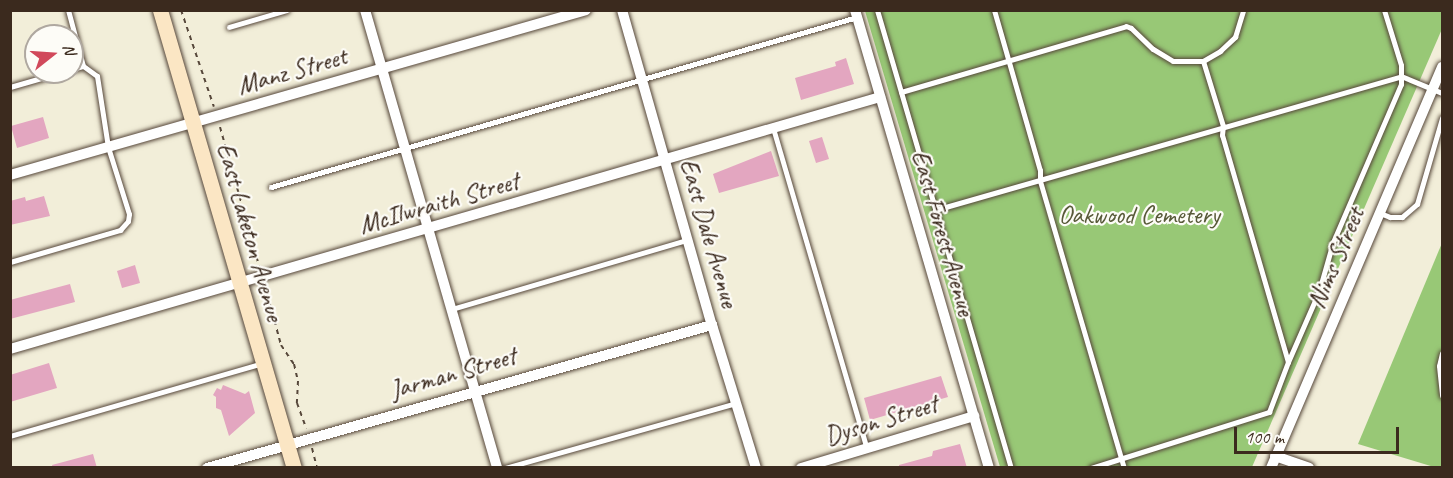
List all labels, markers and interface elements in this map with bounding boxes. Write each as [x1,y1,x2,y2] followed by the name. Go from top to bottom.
[24,24,84,84] north arrow
[233,40,351,102] street label: Manz Street
[58,42,80,57] text: N
[210,139,290,325] street label: East Laketon Avenue
[904,147,982,319] street label: East Forest Avenue
[673,155,745,311] street label: East Dale Avenue
[355,165,523,241] street label: McIlwraith Street
[1058,199,1220,231] park label: Oakwood Cemetery
[1301,203,1371,313] street label: Nims Street
[387,340,519,406] street label: Jarman Street
[821,388,941,452] street label: Dyson Street
[1237,415,1402,453] scale bar
[1245,426,1284,448] text: 100 m

